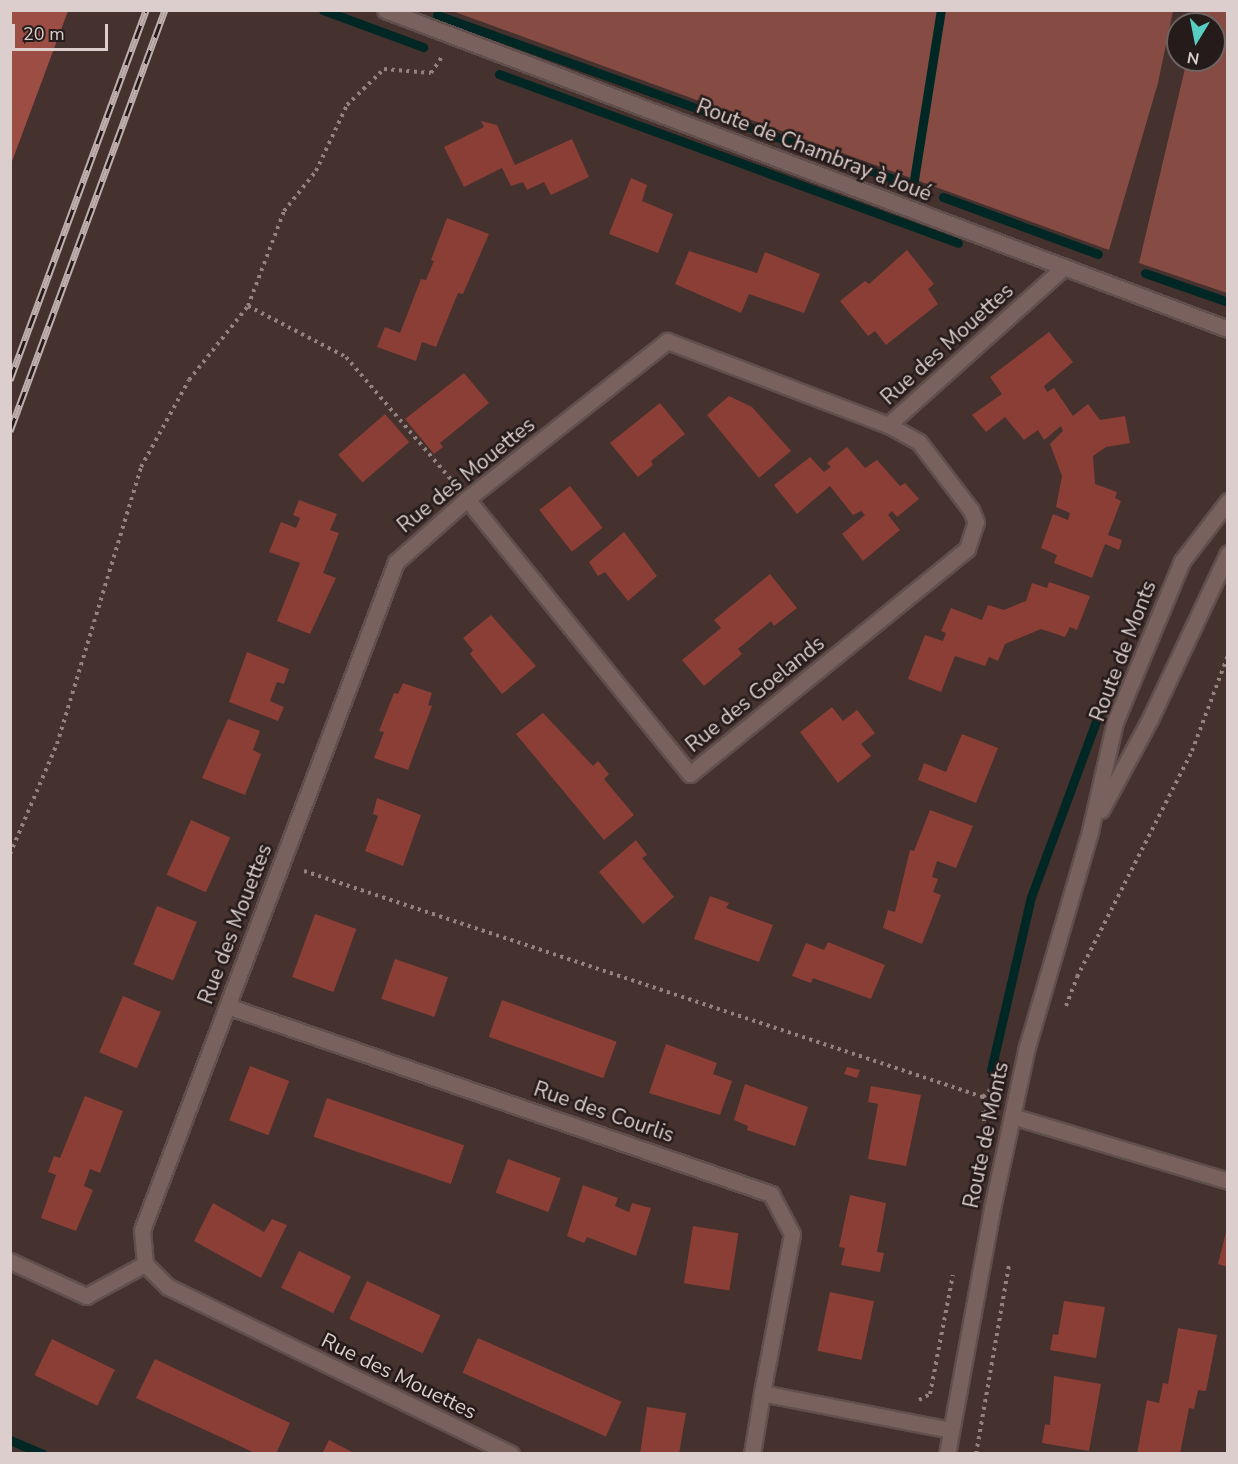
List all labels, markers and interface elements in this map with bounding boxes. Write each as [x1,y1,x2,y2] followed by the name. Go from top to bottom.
[15,12,111,50] scale bar
[1166,12,1226,72] north arrow
[23,22,65,46] text: 20 m
[1185,46,1201,70] text: N
[693,93,935,207] street label: Route de Chambray à Joué
[876,278,1018,410] street label: Rue des Mouettes
[392,412,540,538] street label: Rue des Mouettes
[1085,577,1161,725] street label: Route de Monts
[681,630,829,758] street label: Rue des Goelands
[193,840,277,1008] street label: Rue des Mouettes
[958,1060,1014,1210] street label: Route de Monts
[530,1076,678,1148] street label: Rue des Courlis
[317,1328,481,1424] street label: Rue des Mouettes

